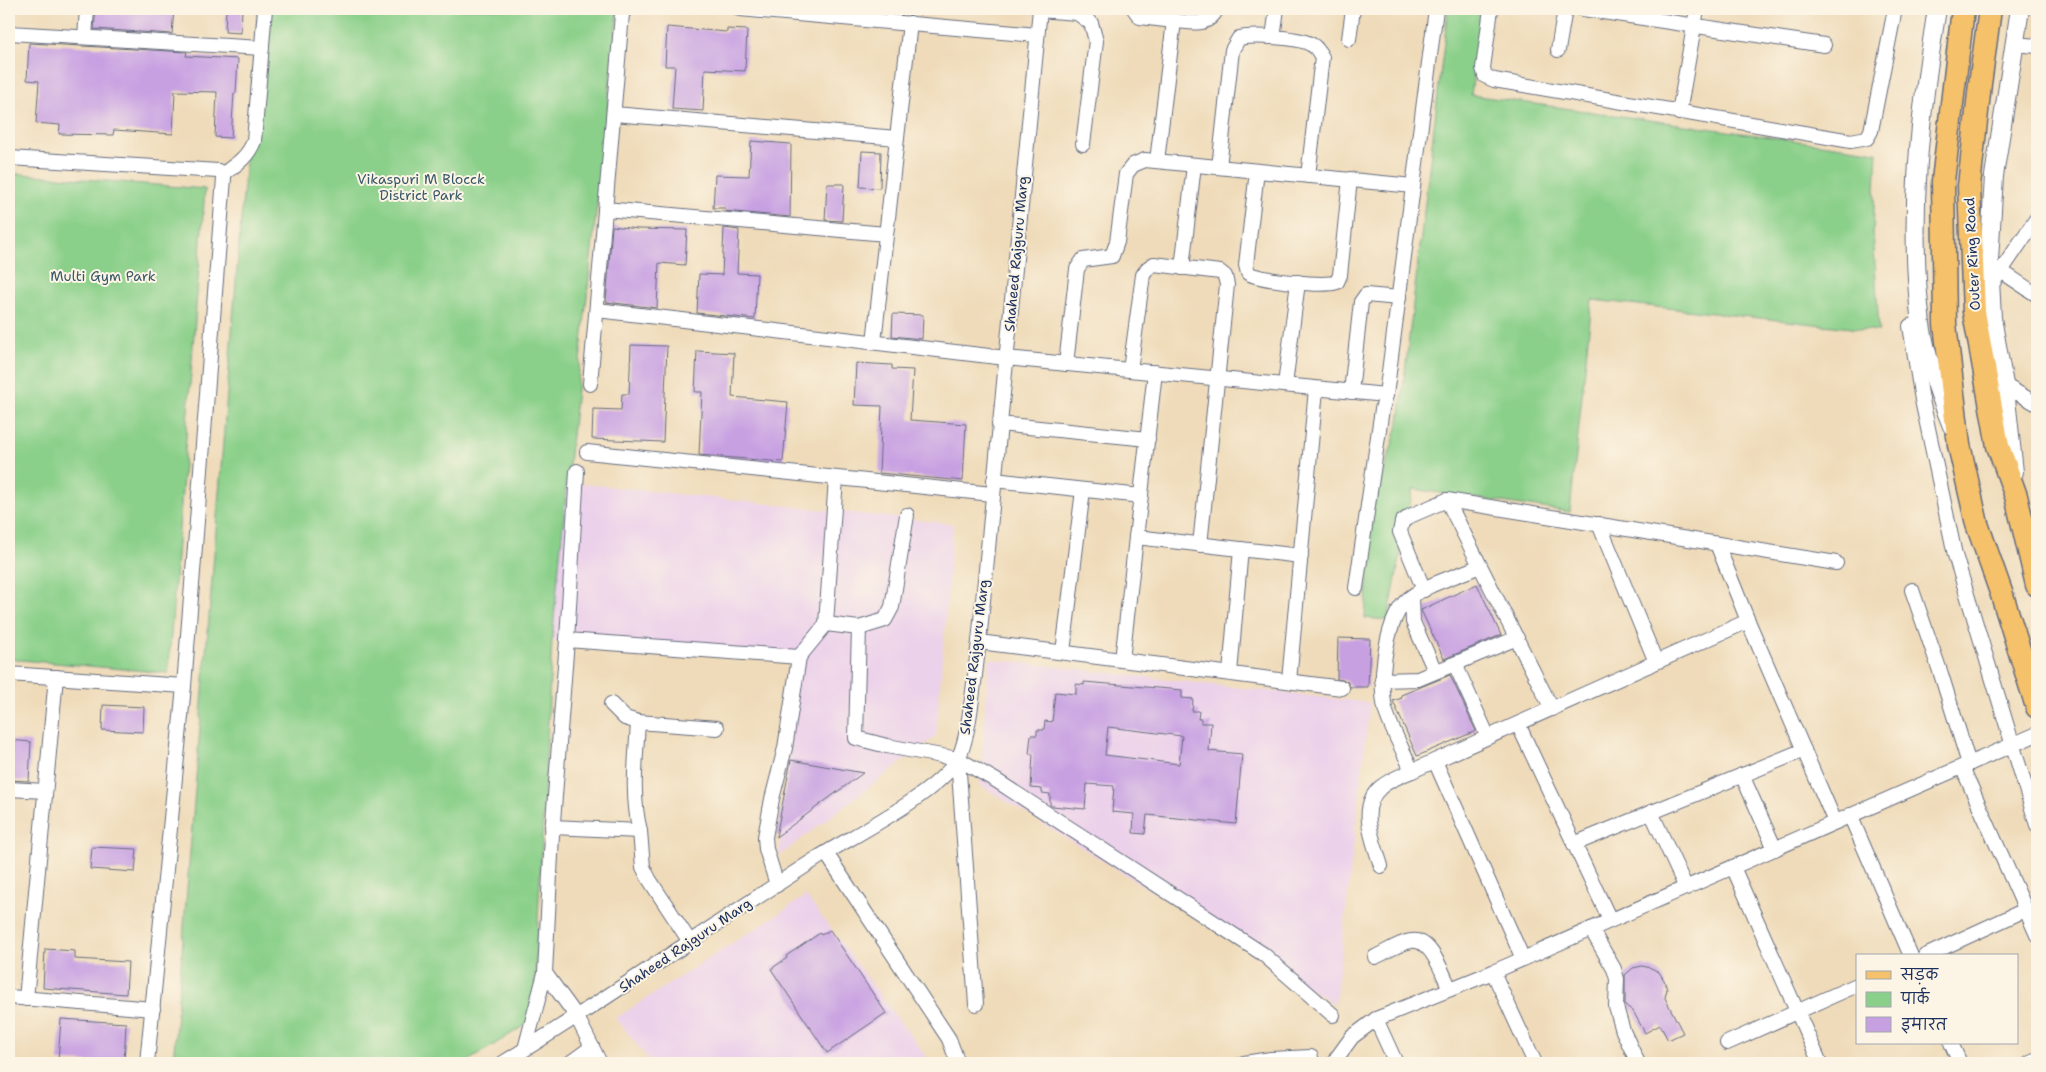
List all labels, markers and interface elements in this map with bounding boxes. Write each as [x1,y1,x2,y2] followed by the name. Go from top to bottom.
[357,170,485,204] park label: Vikaspuri M Blocck District Park
[1000,175,1032,333] street label: Shaheed Rajguru Marg
[1960,197,1984,311] street label: Outer Ring Road
[50,267,156,285] park label: Multi Gym Park
[956,578,992,736] street label: Shaheed Rajguru Marg
[615,894,755,996] street label: Shaheed Rajguru Marg
[1856,954,2018,1044] legend
[1900,965,1939,985] text: सड़क
[1900,987,1931,1009] text: पार्क
[1901,1015,1948,1035] text: इमारत

